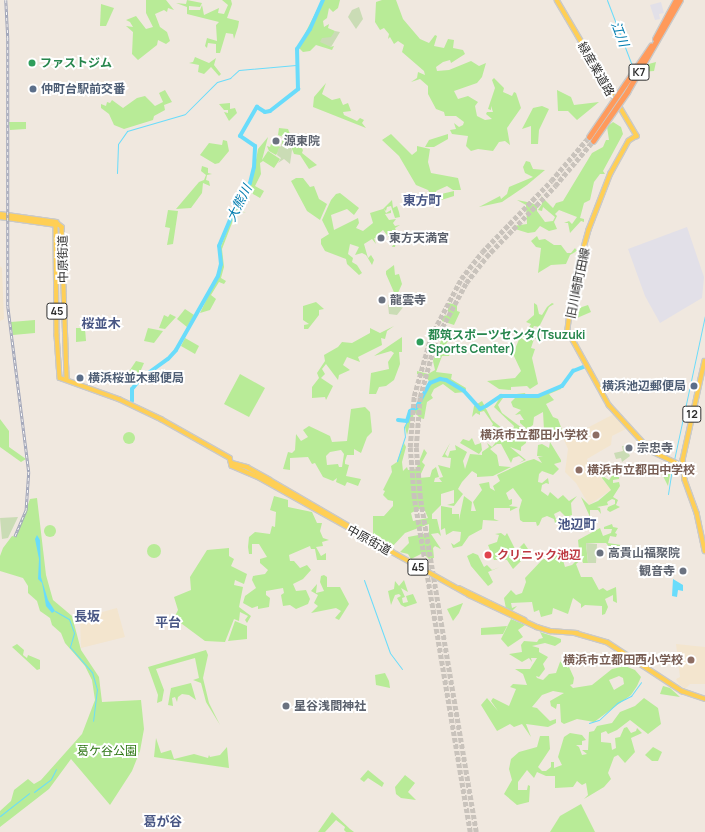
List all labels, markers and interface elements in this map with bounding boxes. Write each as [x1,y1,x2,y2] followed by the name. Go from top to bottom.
[608,19,632,49] water label: 江川
[575,39,617,99] street label: 緑産業道路
[40,56,112,70] place label: ファストジム
[27,58,37,68] marker: ファストジム
[628,63,650,81] road number: K7
[41,82,125,96] place label: 仲町台駅前交番
[28,84,38,94] marker: 仲町台駅前交番
[284,134,320,148] place label: 源東院
[271,136,281,146] marker: 源東院
[223,182,255,224] water label: 大熊川
[403,192,441,208] district label: 東方町
[389,231,449,245] place label: 東方天満宮
[376,233,386,243] marker: 東方天満宮
[55,235,71,283] street label: 中原街道
[563,246,593,320] street label: 旧川崎町田線
[390,293,426,307] place label: 龍雲寺
[377,295,387,305] marker: 龍雲寺
[46,302,68,320] road number: 45
[82,315,120,331] district label: 桜並木
[428,328,586,356] place label: 都筑スポーツセンタ(Tsuzuki Sports Center)
[415,337,425,347] marker: 都筑スポーツセンタ(Tsuzuki Sports Center)
[88,371,184,385] place label: 横浜桜並木郵便局
[75,373,85,383] marker: 横浜桜並木郵便局
[602,379,686,393] place label: 横浜池辺郵便局
[689,381,699,391] marker: 横浜池辺郵便局
[682,405,702,423] road number: 12
[480,428,588,442] place label: 横浜市立都田小学校
[591,430,601,440] marker: 横浜市立都田小学校
[637,441,673,455] place label: 宗忠寺
[624,443,634,453] marker: 宗忠寺
[587,463,695,477] place label: 横浜市立都田中学校
[574,465,584,475] marker: 横浜市立都田中学校
[558,516,596,532] district label: 池辺町
[345,522,393,558] street label: 中原街道
[608,546,680,560] place label: 高貴山福聚院
[497,548,581,562] place label: クリニック池辺
[595,548,605,558] marker: 高貴山福聚院
[482,549,494,561] marker: クリニック池辺
[407,558,429,576] road number: 45
[639,564,675,578] place label: 観音寺
[678,566,688,576] marker: 観音寺
[74,608,100,624] district label: 長坂
[155,614,181,630] district label: 平台
[563,653,683,667] place label: 横浜市立都田西小学校
[686,655,696,665] marker: 横浜市立都田西小学校
[294,699,366,713] place label: 星谷浅間神社
[281,701,291,711] marker: 星谷浅間神社
[77,744,137,758] park label: 葛ケ谷公園
[144,813,182,829] district label: 葛が谷

